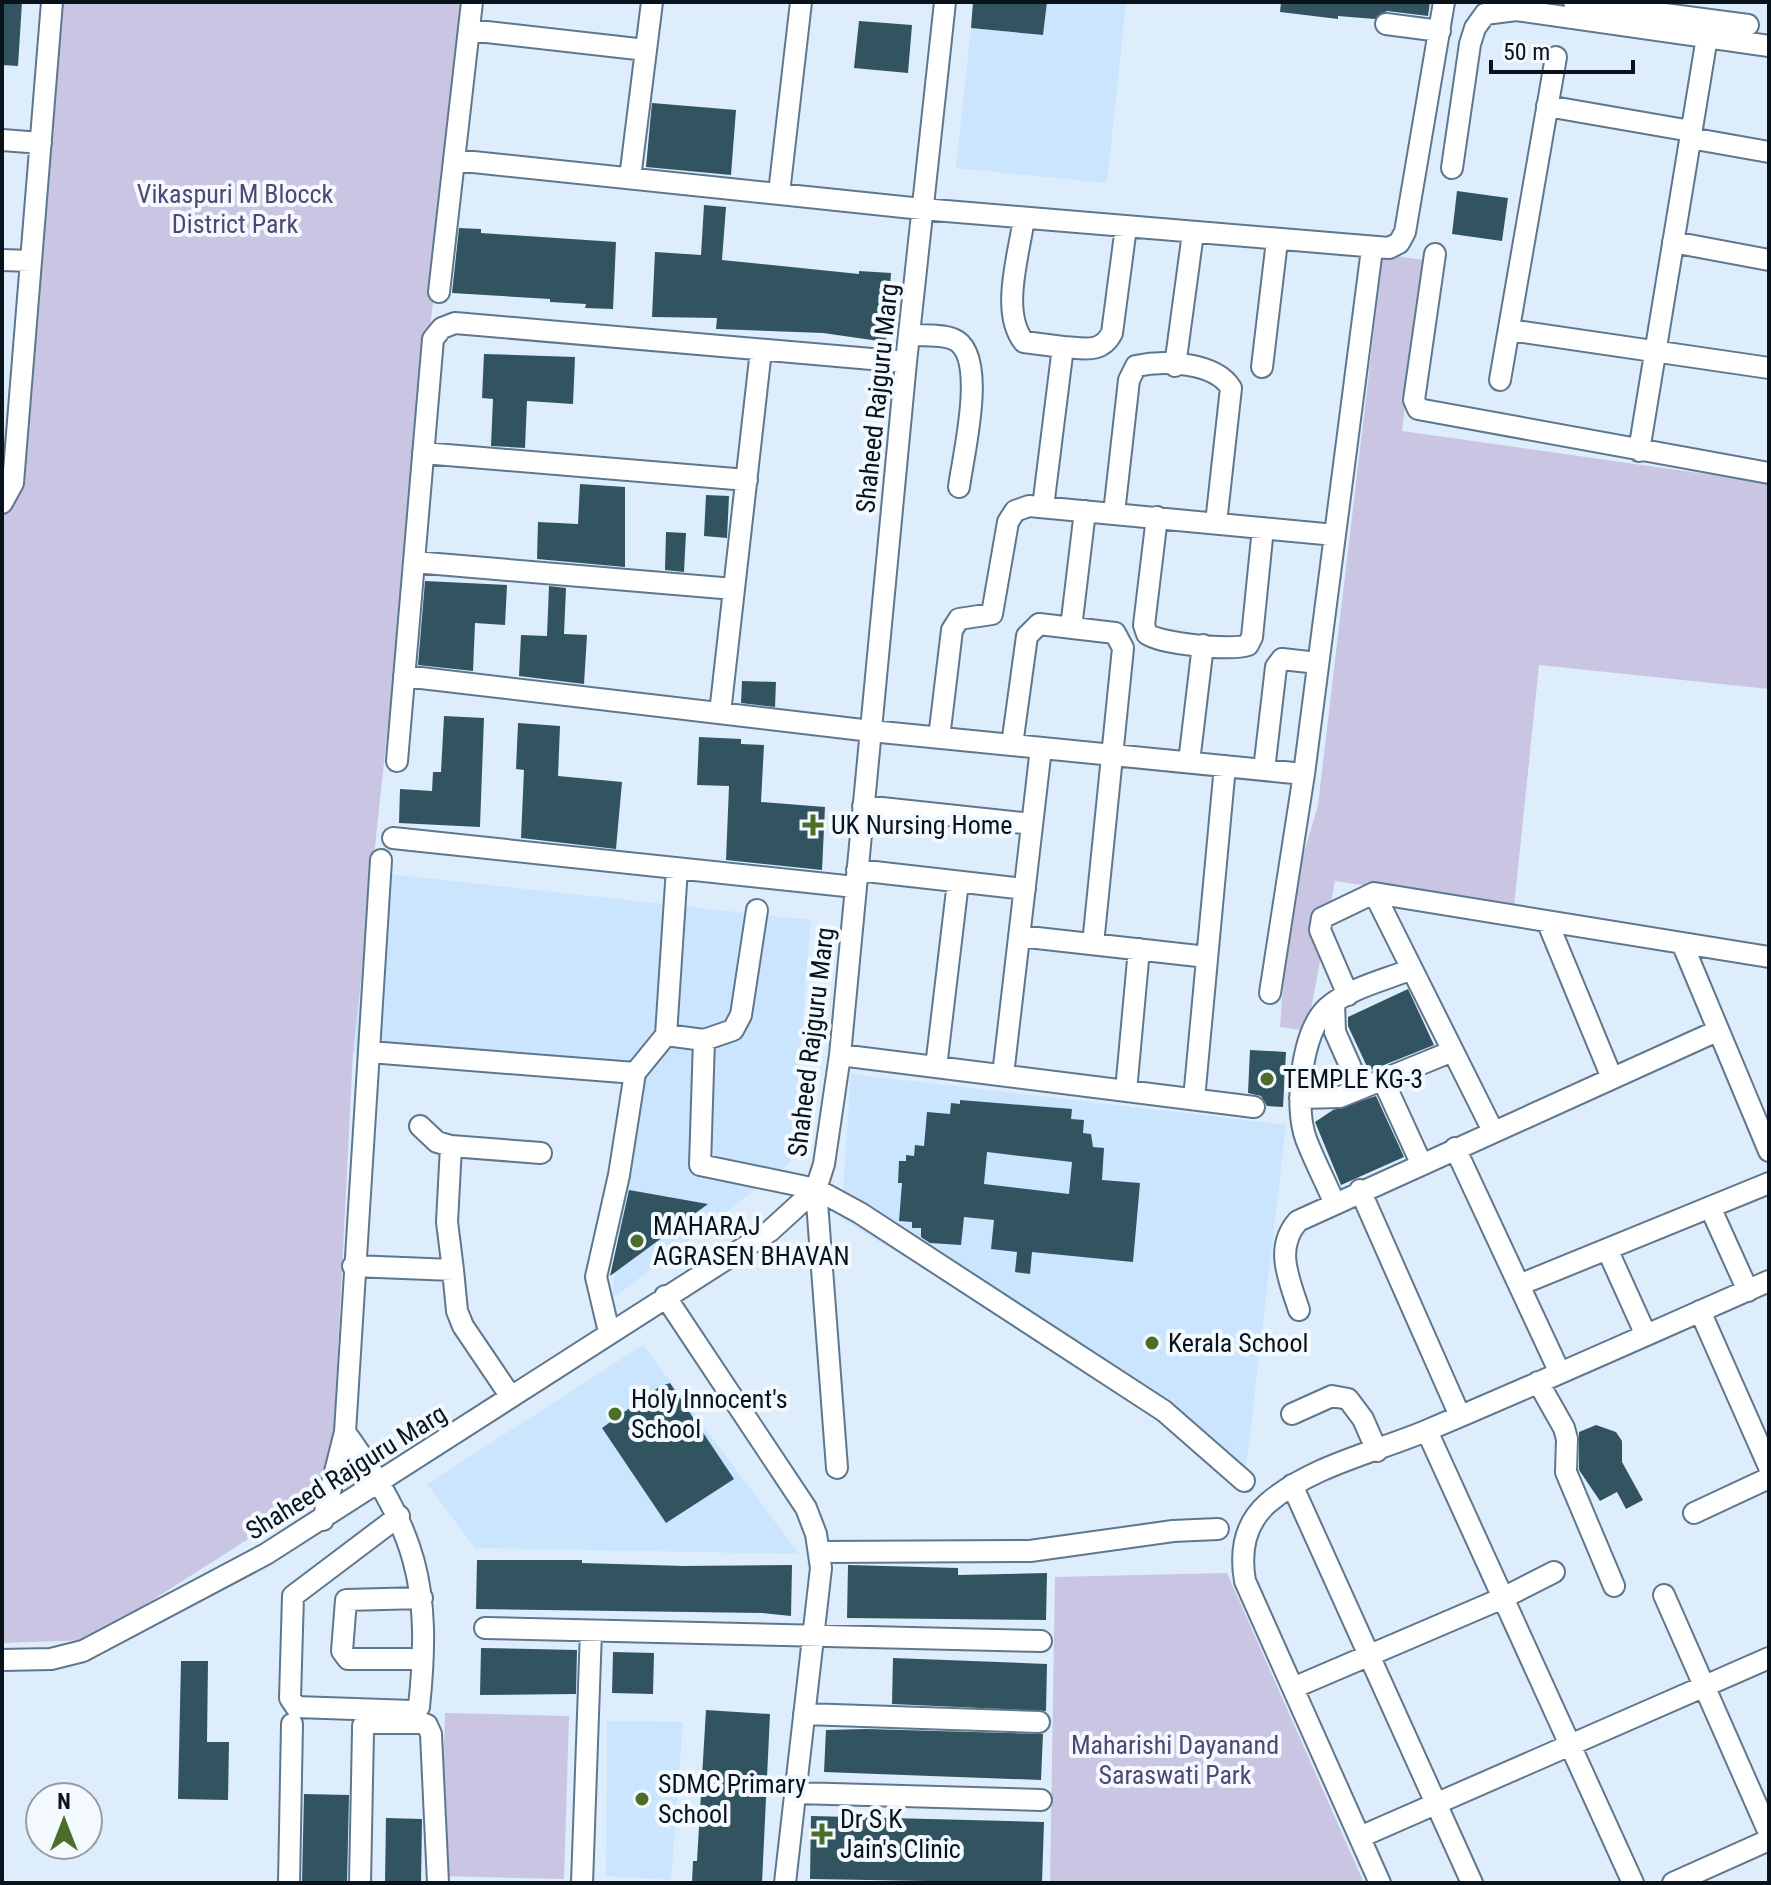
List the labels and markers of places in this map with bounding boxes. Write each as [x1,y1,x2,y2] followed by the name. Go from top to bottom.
[831,810,1013,840] place label: UK Nursing Home
[802,814,824,836] marker: UK Nursing Home
[1283,1064,1423,1094] place label: TEMPLE KG-3
[1258,1070,1276,1088] marker: TEMPLE KG-3
[653,1211,850,1271] place label: MAHARAJ AGRASEN BHAVAN
[628,1232,646,1250] marker: MAHARAJ AGRASEN BHAVAN
[1168,1328,1308,1358] place label: Kerala School
[1143,1334,1161,1352] marker: Kerala School
[631,1384,788,1444] place label: Holy Innocent's School
[606,1405,624,1423] marker: Holy Innocent's School
[658,1769,806,1829] place label: SDMC Primary School
[633,1790,651,1808] marker: SDMC Primary School
[840,1804,961,1864] place label: Dr S K Jain's Clinic
[811,1823,833,1845] marker: Dr S K Jain's Clinic

